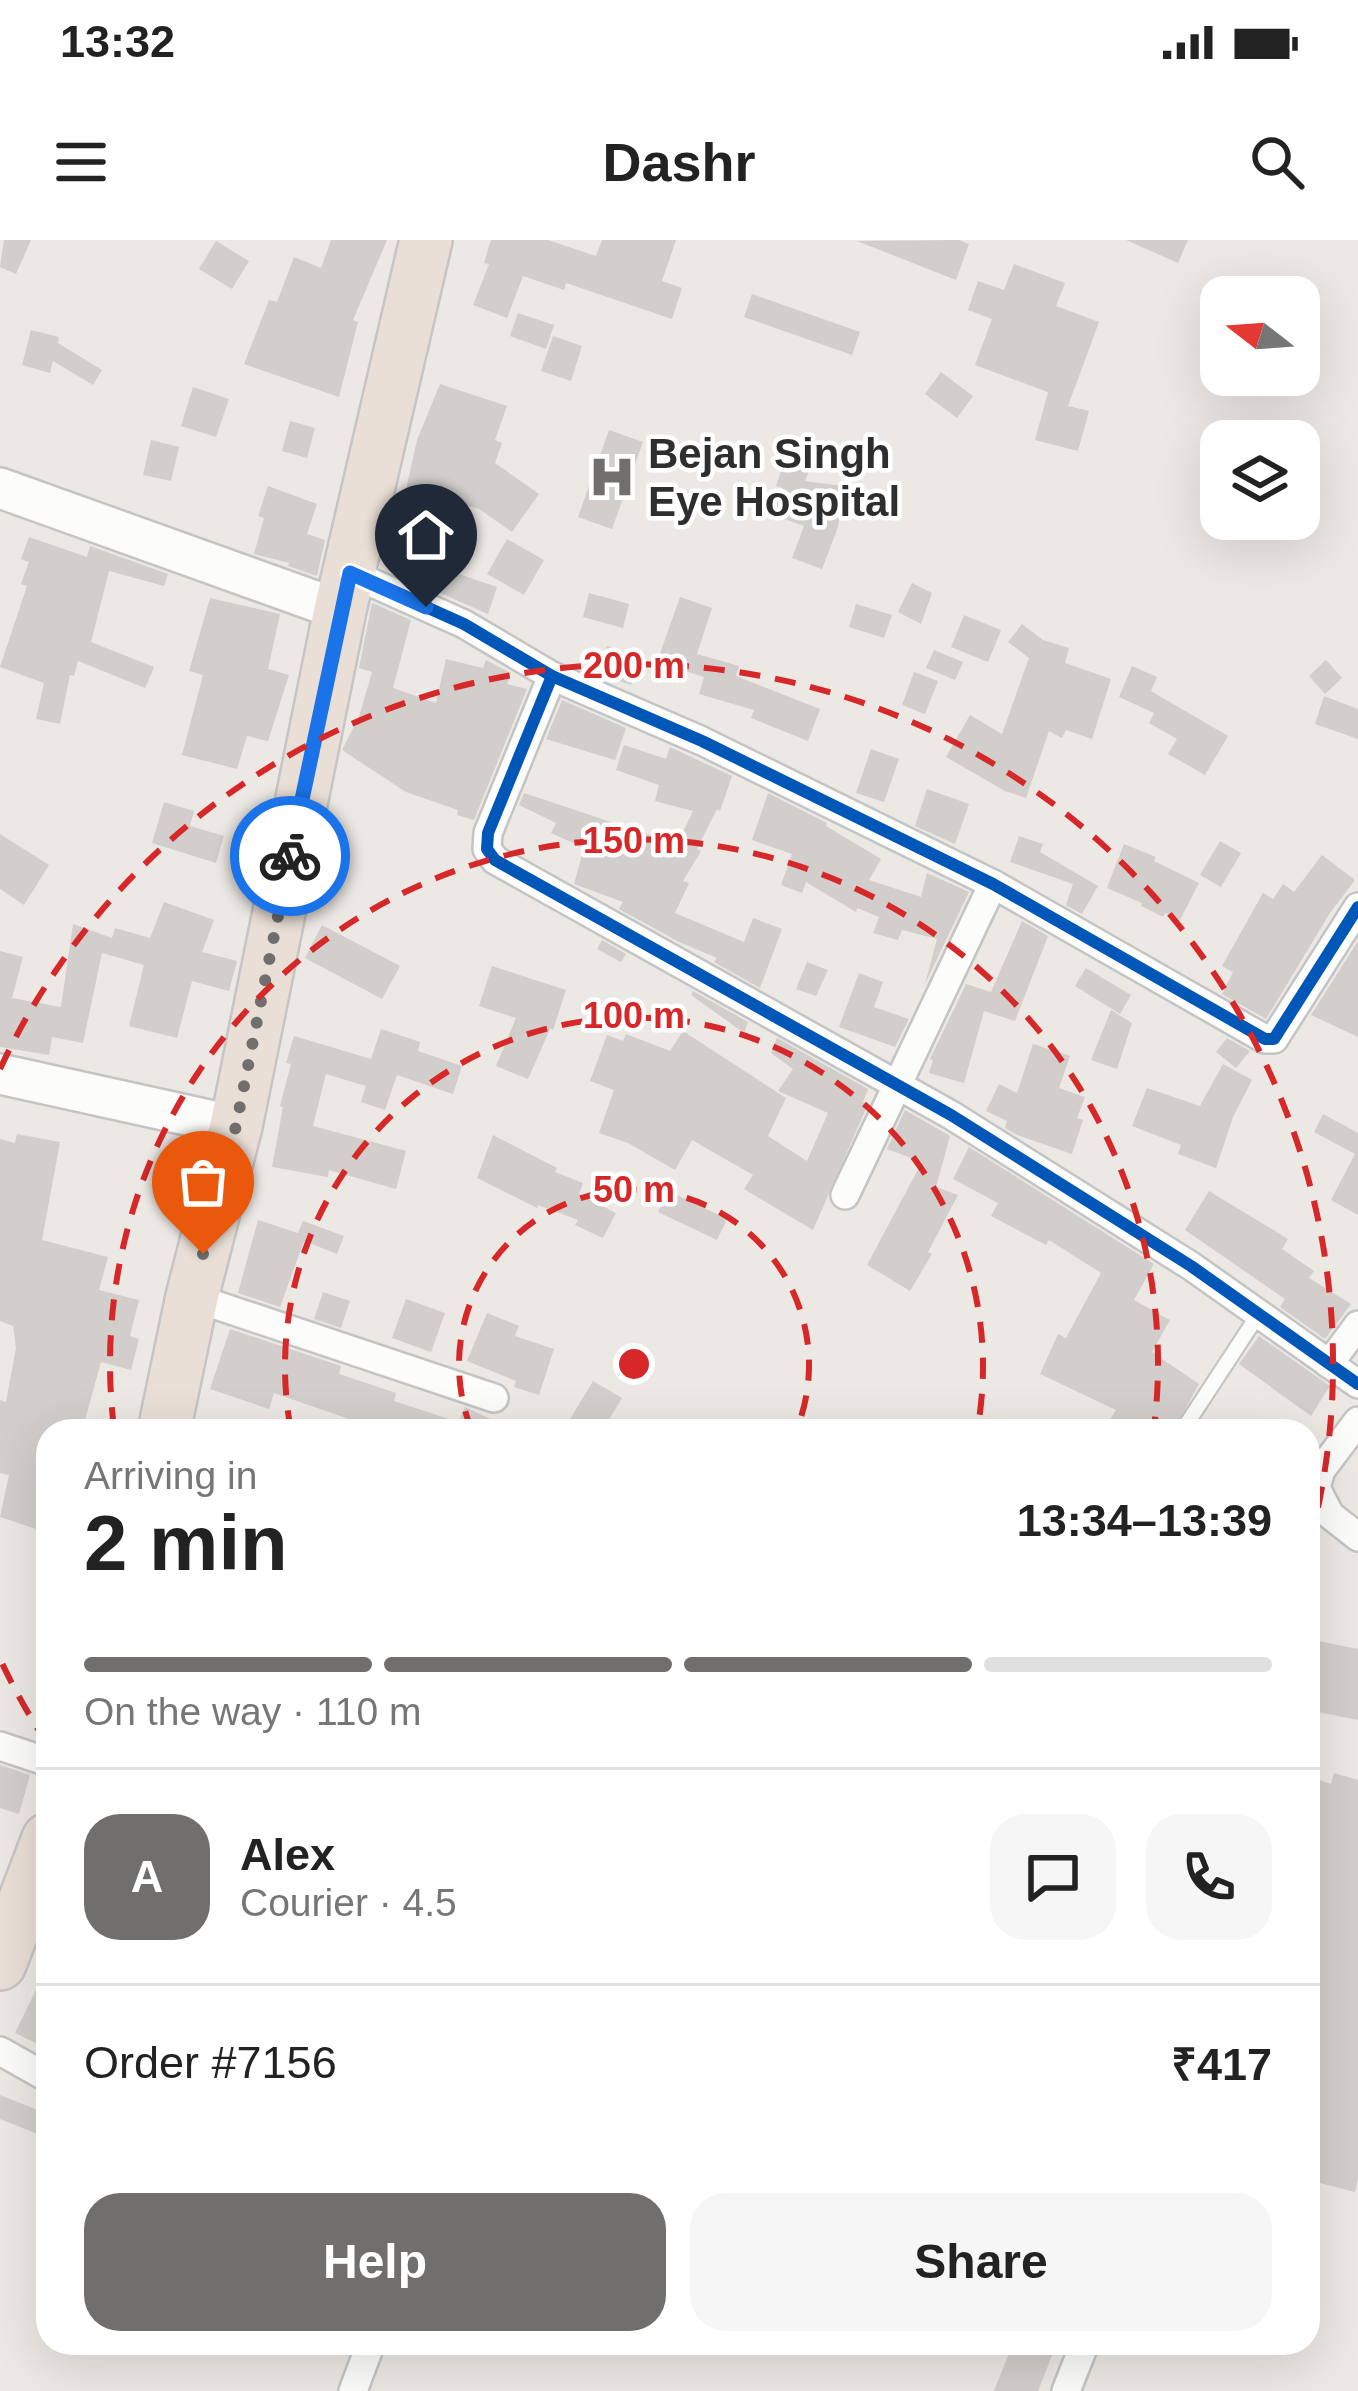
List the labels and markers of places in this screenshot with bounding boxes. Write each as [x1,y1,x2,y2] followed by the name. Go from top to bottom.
[648,430,900,525] place label: Bejan Singh Eye Hospital
[587,452,637,502] hospital icon: Bejan Singh Eye Hospital
[375,484,477,607] pin
[152,1131,254,1254] pin
[613,1343,655,1385] centre of rings

